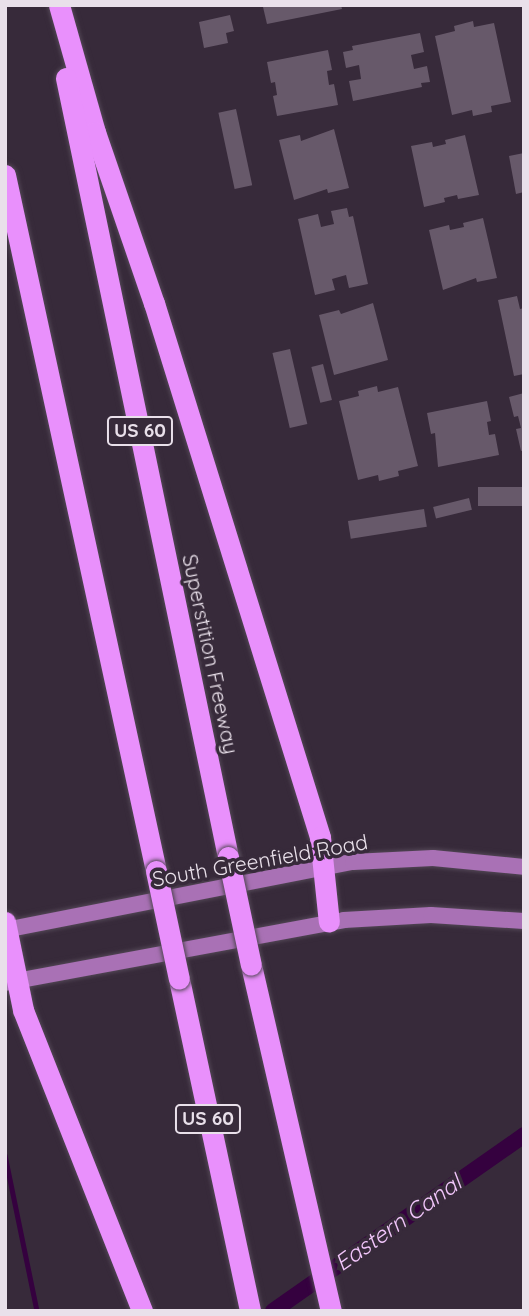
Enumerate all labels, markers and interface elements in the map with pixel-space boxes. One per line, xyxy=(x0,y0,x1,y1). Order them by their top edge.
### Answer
road number: US 60 xyxy=(107,416,173,446)
street label: Superstition Freeway xyxy=(178,552,244,756)
street label: South Greenfield Road xyxy=(150,829,370,891)
road number: US 60 xyxy=(175,1104,241,1134)
water label: Eastern Canal xyxy=(329,1169,467,1277)

